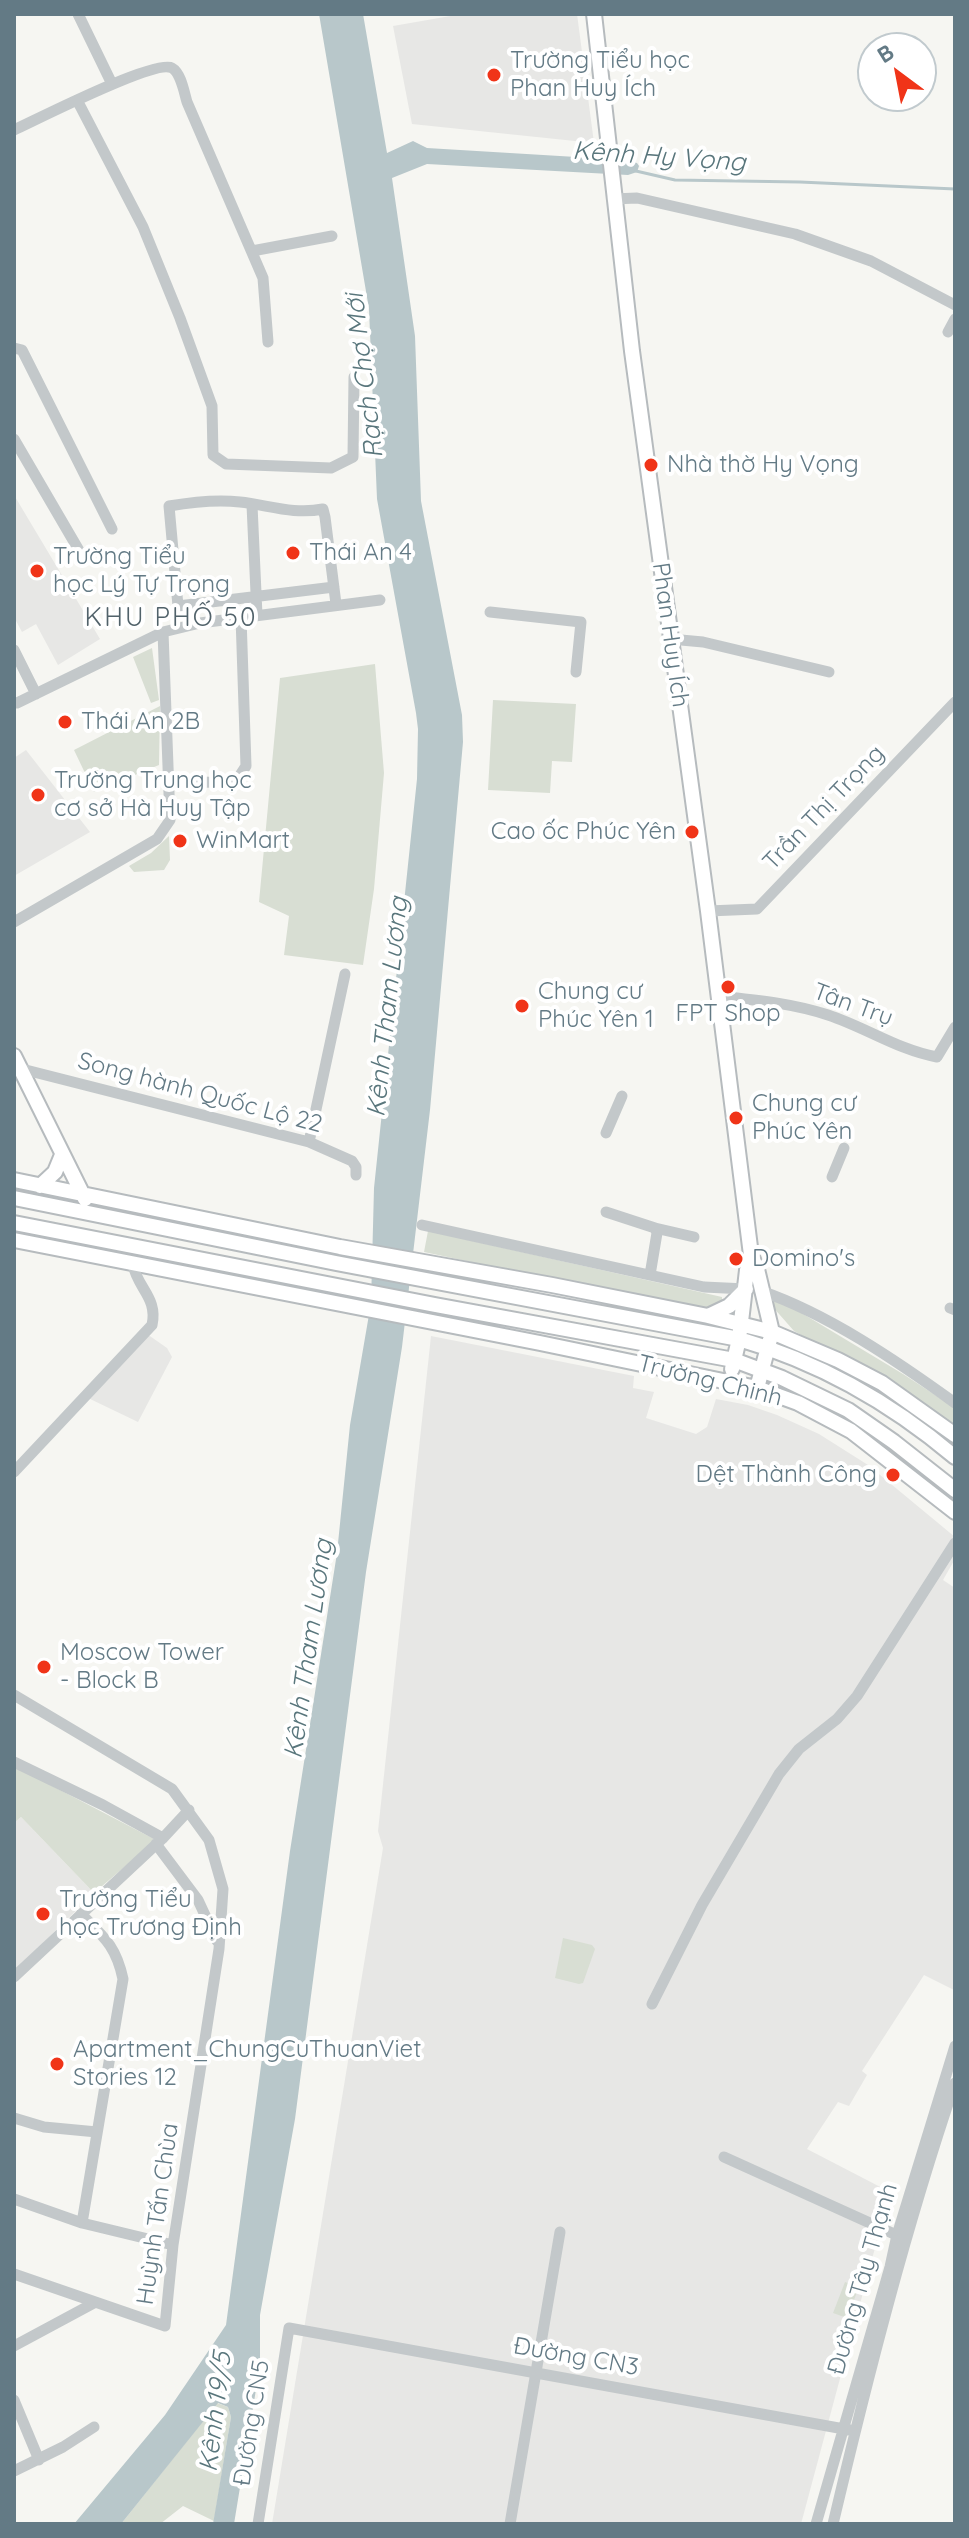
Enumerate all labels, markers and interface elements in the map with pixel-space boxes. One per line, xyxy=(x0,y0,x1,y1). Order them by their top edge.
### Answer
north arrow xyxy=(857,32,937,112)
text: B xyxy=(872,38,899,69)
place label: Trường Tiểu học Phan Huy Ích xyxy=(510,47,690,103)
marker: Trường Tiểu học Phan Huy Ích xyxy=(485,66,503,84)
water label: Kênh Hy Vọng xyxy=(571,135,747,179)
water label: Rạch Chợ Mới xyxy=(339,292,391,460)
place label: Nhà thờ Hy Vọng xyxy=(667,451,859,479)
marker: Nhà thờ Hy Vọng xyxy=(642,456,660,474)
place label: Thái An 4 xyxy=(309,539,412,567)
place label: Trường Tiểu học Lý Tự Trọng xyxy=(53,543,230,599)
marker: Thái An 4 xyxy=(284,544,302,562)
street label: Phan Huy Ích xyxy=(646,561,694,709)
marker: Trường Tiểu học Lý Tự Trọng xyxy=(28,562,46,580)
district label: KHU PHỐ 50 xyxy=(85,602,257,634)
place label: Thái An 2B xyxy=(81,708,200,736)
marker: Thái An 2B xyxy=(56,713,74,731)
street label: Trần Thị Trọng xyxy=(757,740,891,876)
place label: Trường Trung học cơ sở Hà Huy Tập xyxy=(54,767,252,823)
marker: Trường Trung học cơ sở Hà Huy Tập xyxy=(29,786,47,804)
place label: Cao ốc Phúc Yên xyxy=(491,818,676,846)
marker: Cao ốc Phúc Yên xyxy=(683,823,701,841)
place label: WinMart xyxy=(196,827,290,855)
marker: WinMart xyxy=(171,832,189,850)
water label: Kênh Tham Lương xyxy=(361,895,415,1119)
street label: Tân Trụ xyxy=(809,977,897,1033)
place label: Chung cư Phúc Yên 1 xyxy=(538,978,654,1034)
marker: FPT Shop xyxy=(719,978,737,996)
marker: Chung cư Phúc Yên 1 xyxy=(513,997,531,1015)
place label: FPT Shop xyxy=(675,1000,781,1028)
street label: Song hành Quốc Lộ 22 xyxy=(75,1047,325,1139)
place label: Chung cư Phúc Yên xyxy=(752,1090,856,1146)
marker: Chung cư Phúc Yên xyxy=(727,1109,745,1127)
place label: Domino's xyxy=(752,1245,855,1273)
marker: Domino's xyxy=(727,1250,745,1268)
street label: Trường Chinh xyxy=(635,1349,785,1413)
place label: Dệt Thành Công xyxy=(696,1461,877,1489)
marker: Dệt Thành Công xyxy=(884,1466,902,1484)
water label: Kênh Tham Lương xyxy=(278,1537,340,1761)
place label: Moscow Tower - Block B xyxy=(60,1639,224,1695)
marker: Moscow Tower - Block B xyxy=(35,1658,53,1676)
place label: Trường Tiểu học Trương Định xyxy=(59,1886,242,1942)
marker: Trường Tiểu học Trương Định xyxy=(34,1905,52,1923)
place label: Apartment_ChungCuThuanViet Stories 12 xyxy=(73,2036,421,2092)
marker: Apartment_ChungCuThuanViet Stories 12 xyxy=(48,2055,66,2073)
street label: Huỳnh Tấn Chùa xyxy=(131,2121,185,2307)
street label: Đường Tây Thạnh xyxy=(822,2180,904,2378)
street label: Đường CN3 xyxy=(511,2332,641,2382)
water label: Kênh 19/5 xyxy=(193,2350,239,2474)
street label: Đường CN5 xyxy=(228,2358,276,2488)

